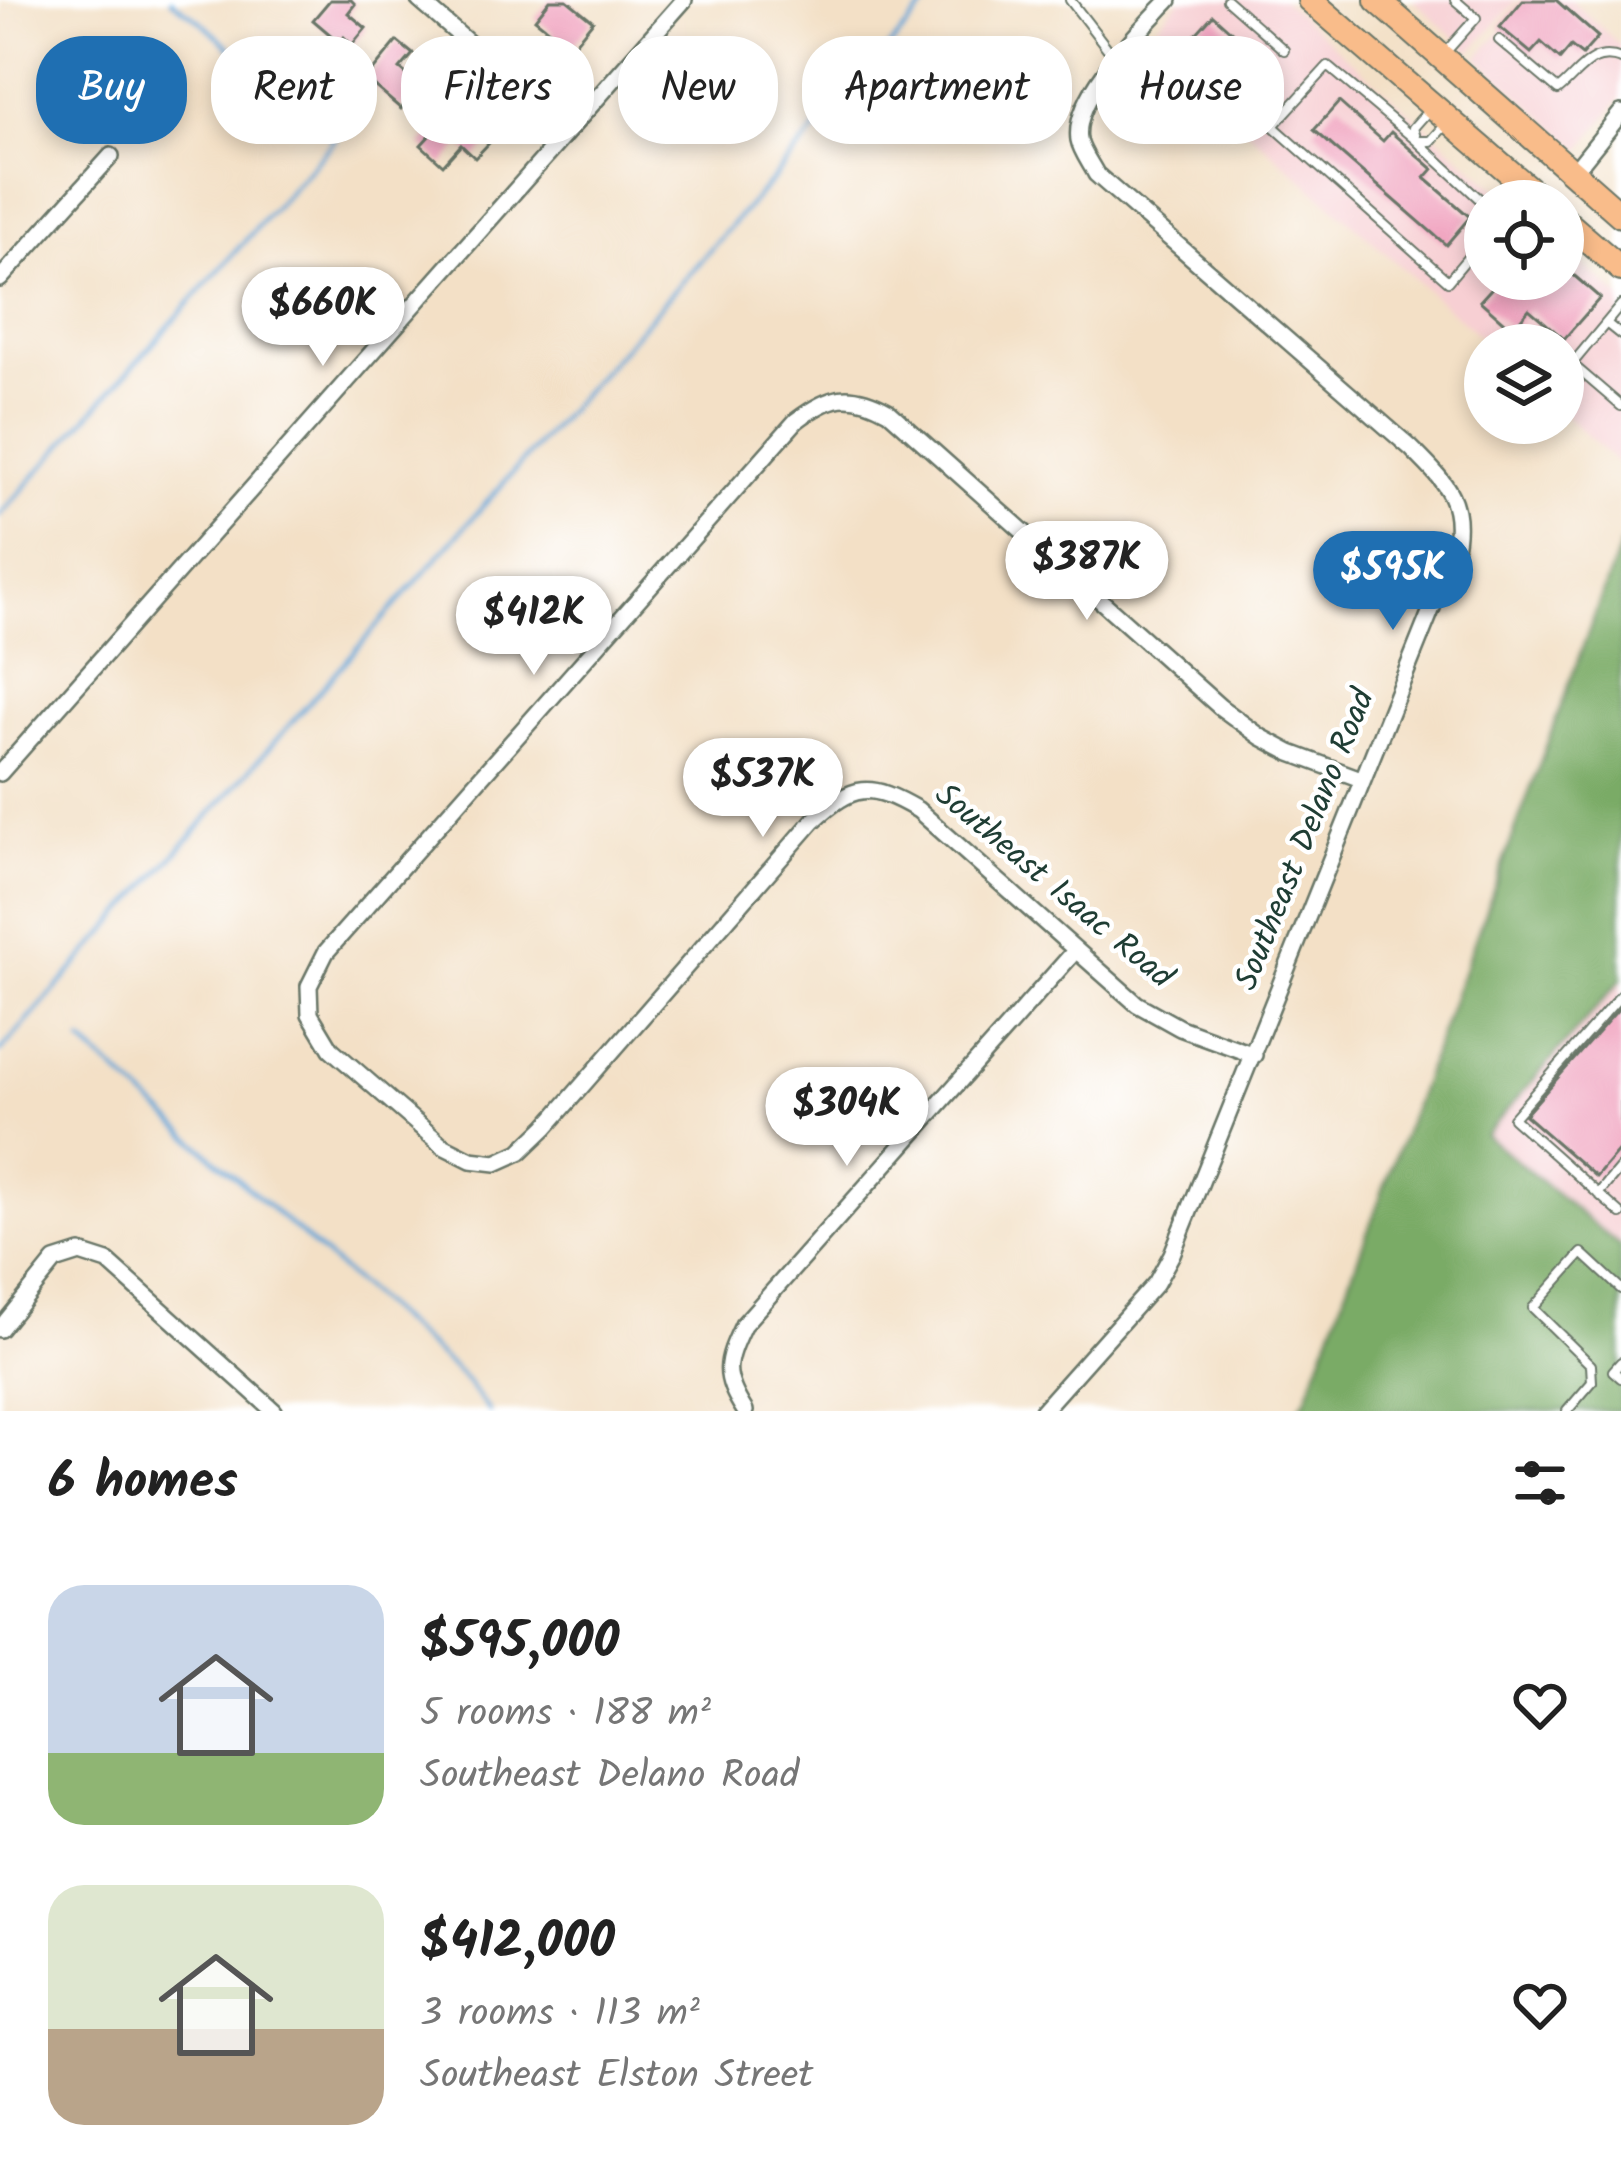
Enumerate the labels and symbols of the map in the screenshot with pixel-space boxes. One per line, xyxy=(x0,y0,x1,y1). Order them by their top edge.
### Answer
pin: $660K xyxy=(239,267,407,369)
pin: $387K xyxy=(1003,521,1171,623)
pin: $595K xyxy=(1309,531,1477,633)
pin: $412K xyxy=(450,576,618,678)
street label: Southeast Delano Road xyxy=(1221,680,1391,999)
pin: $537K xyxy=(679,738,847,840)
street label: Southeast Isaac Road xyxy=(922,771,1186,1004)
pin: $304K xyxy=(763,1067,931,1169)

